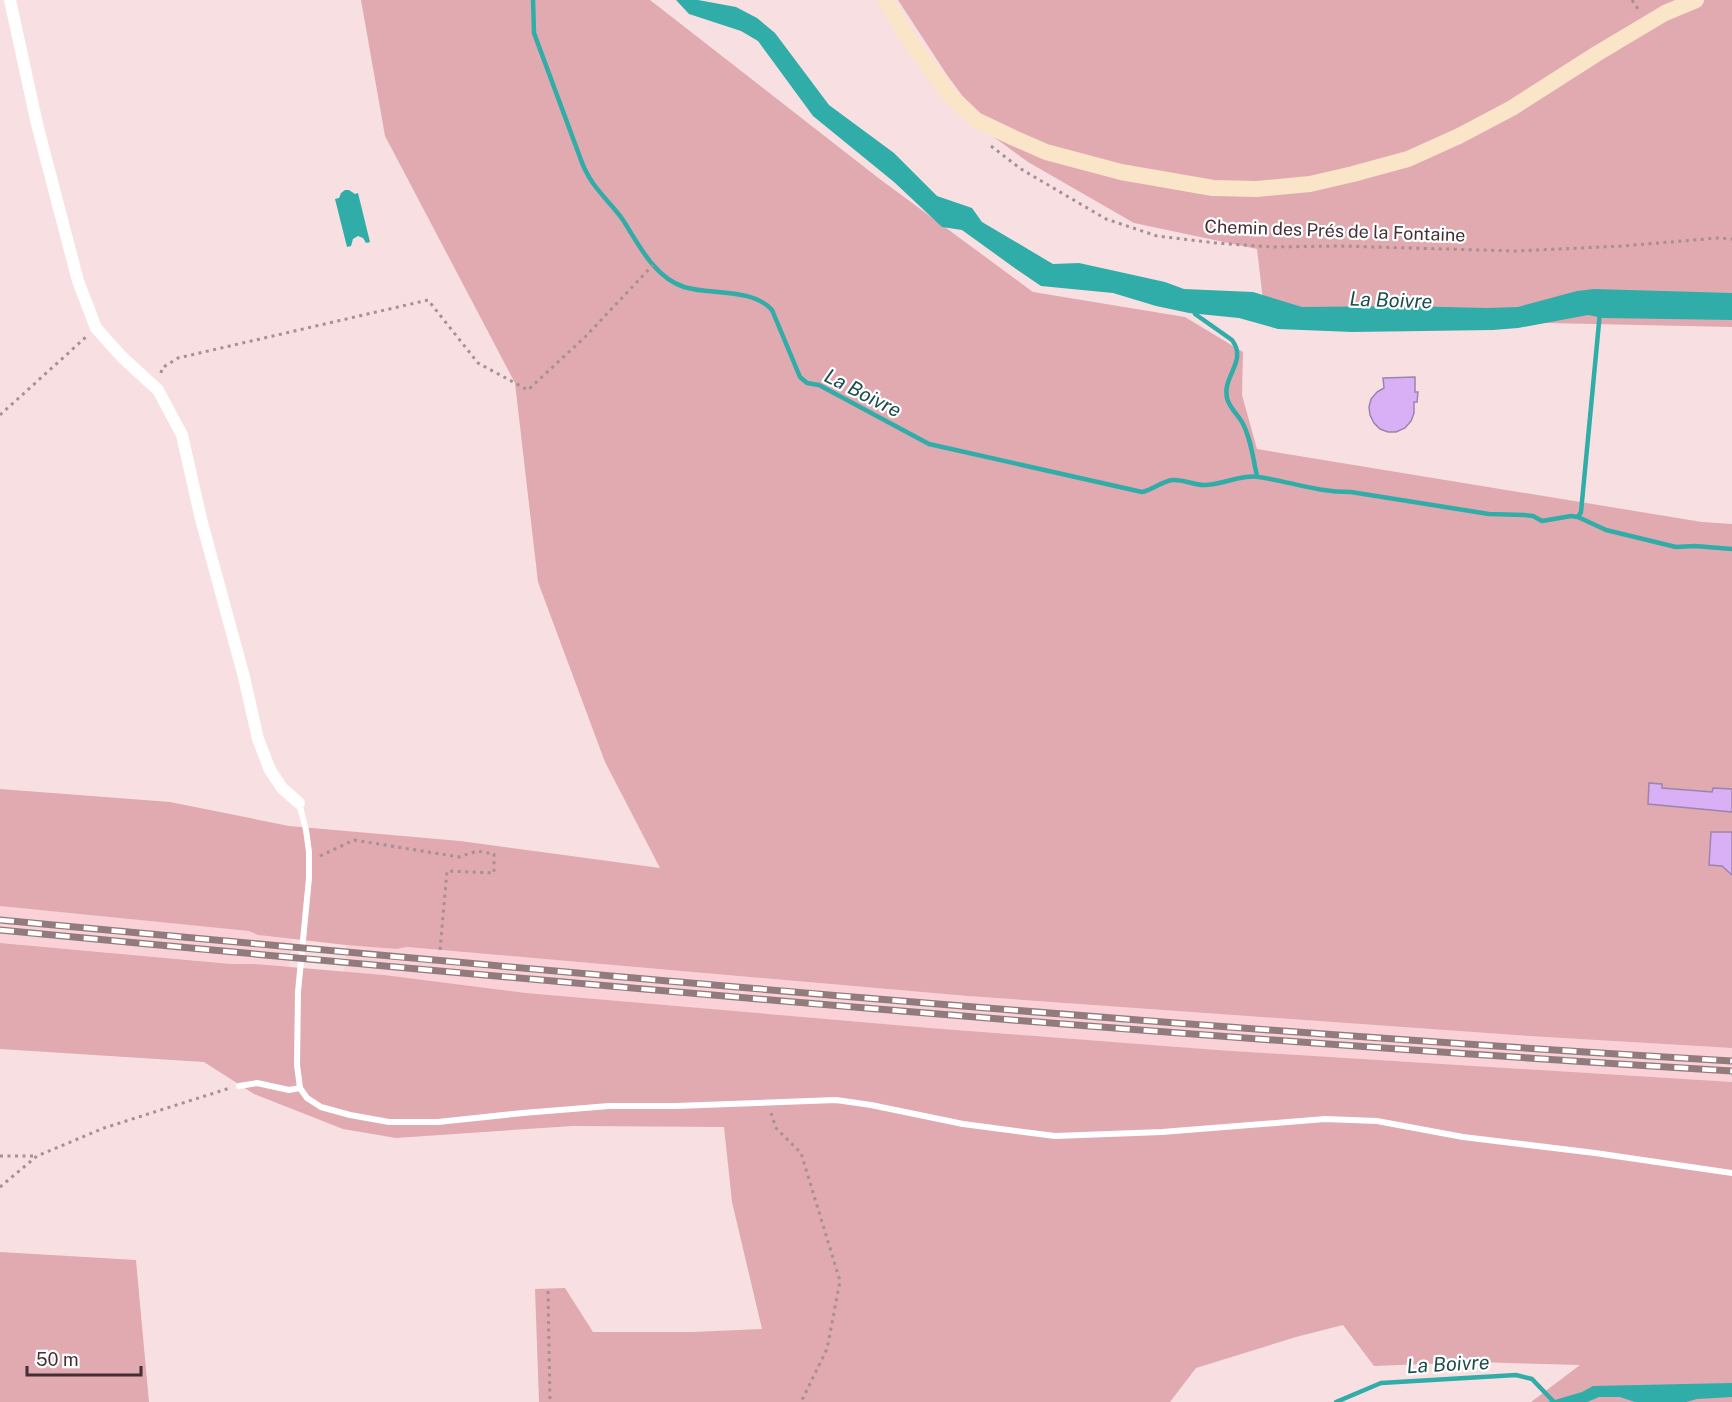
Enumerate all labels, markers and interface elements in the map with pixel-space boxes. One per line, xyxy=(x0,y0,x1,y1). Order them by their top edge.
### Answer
street label: Chemin des Prés de la Fontaine xyxy=(1204,215,1466,246)
water label: La Boivre xyxy=(1349,287,1433,313)
water label: La Boivre xyxy=(821,363,905,423)
scale bar xyxy=(27,1339,141,1377)
text: 50 m xyxy=(36,1349,79,1370)
water label: La Boivre xyxy=(1406,1350,1490,1378)

